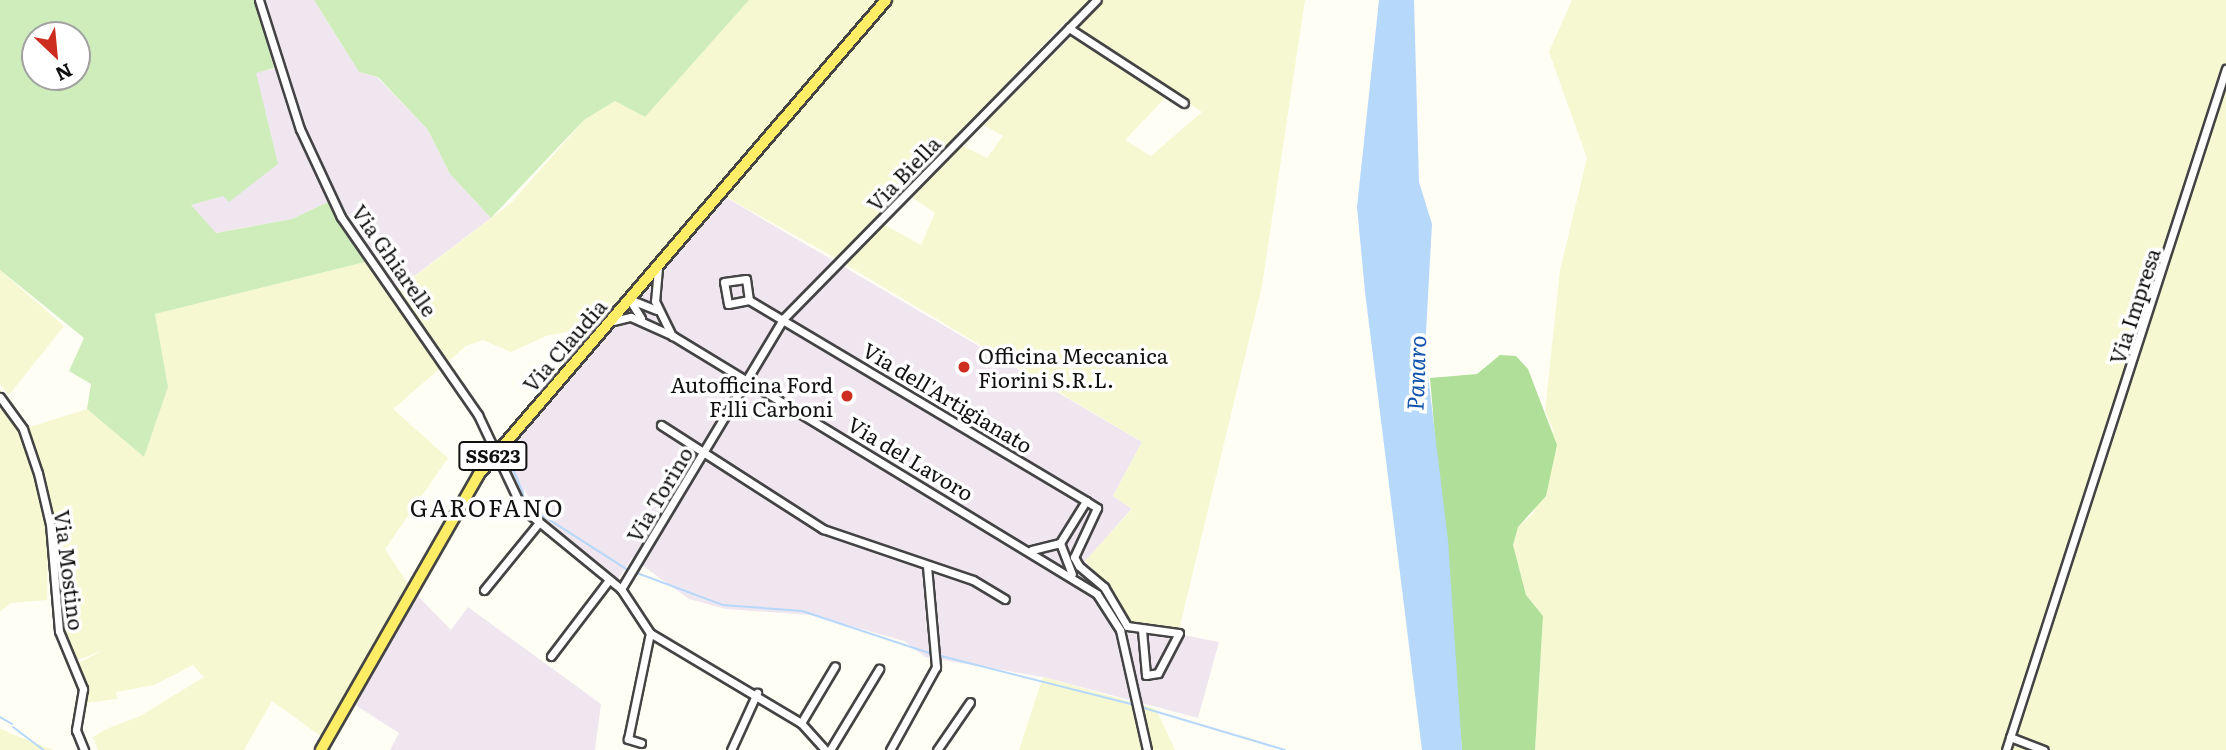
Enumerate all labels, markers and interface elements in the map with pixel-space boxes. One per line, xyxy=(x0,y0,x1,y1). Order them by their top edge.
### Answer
north arrow xyxy=(21,21,91,91)
text: N xyxy=(51,57,78,89)
street label: Via Biella xyxy=(861,130,945,216)
street label: Via Ghiarelle xyxy=(347,199,443,321)
street label: Via Impresa xyxy=(2103,245,2165,367)
street label: Via Claudia xyxy=(517,294,611,396)
water label: Panaro xyxy=(1400,335,1430,411)
street label: Via dell'Artigianato xyxy=(859,336,1037,458)
place label: Officina Meccanica Fiorini S.R.L. xyxy=(978,342,1168,392)
marker: Officina Meccanica Fiorini S.R.L. xyxy=(956,359,972,375)
place label: Autofficina Ford F.lli Carboni xyxy=(670,371,833,421)
marker: Autofficina Ford F.lli Carboni xyxy=(839,388,855,404)
street label: Via del Lavoro xyxy=(844,411,978,505)
road number: SS623 xyxy=(458,440,528,471)
street label: Via Torino xyxy=(621,442,697,546)
district label: GAROFANO xyxy=(411,493,563,521)
street label: Via Mostino xyxy=(50,508,90,632)

